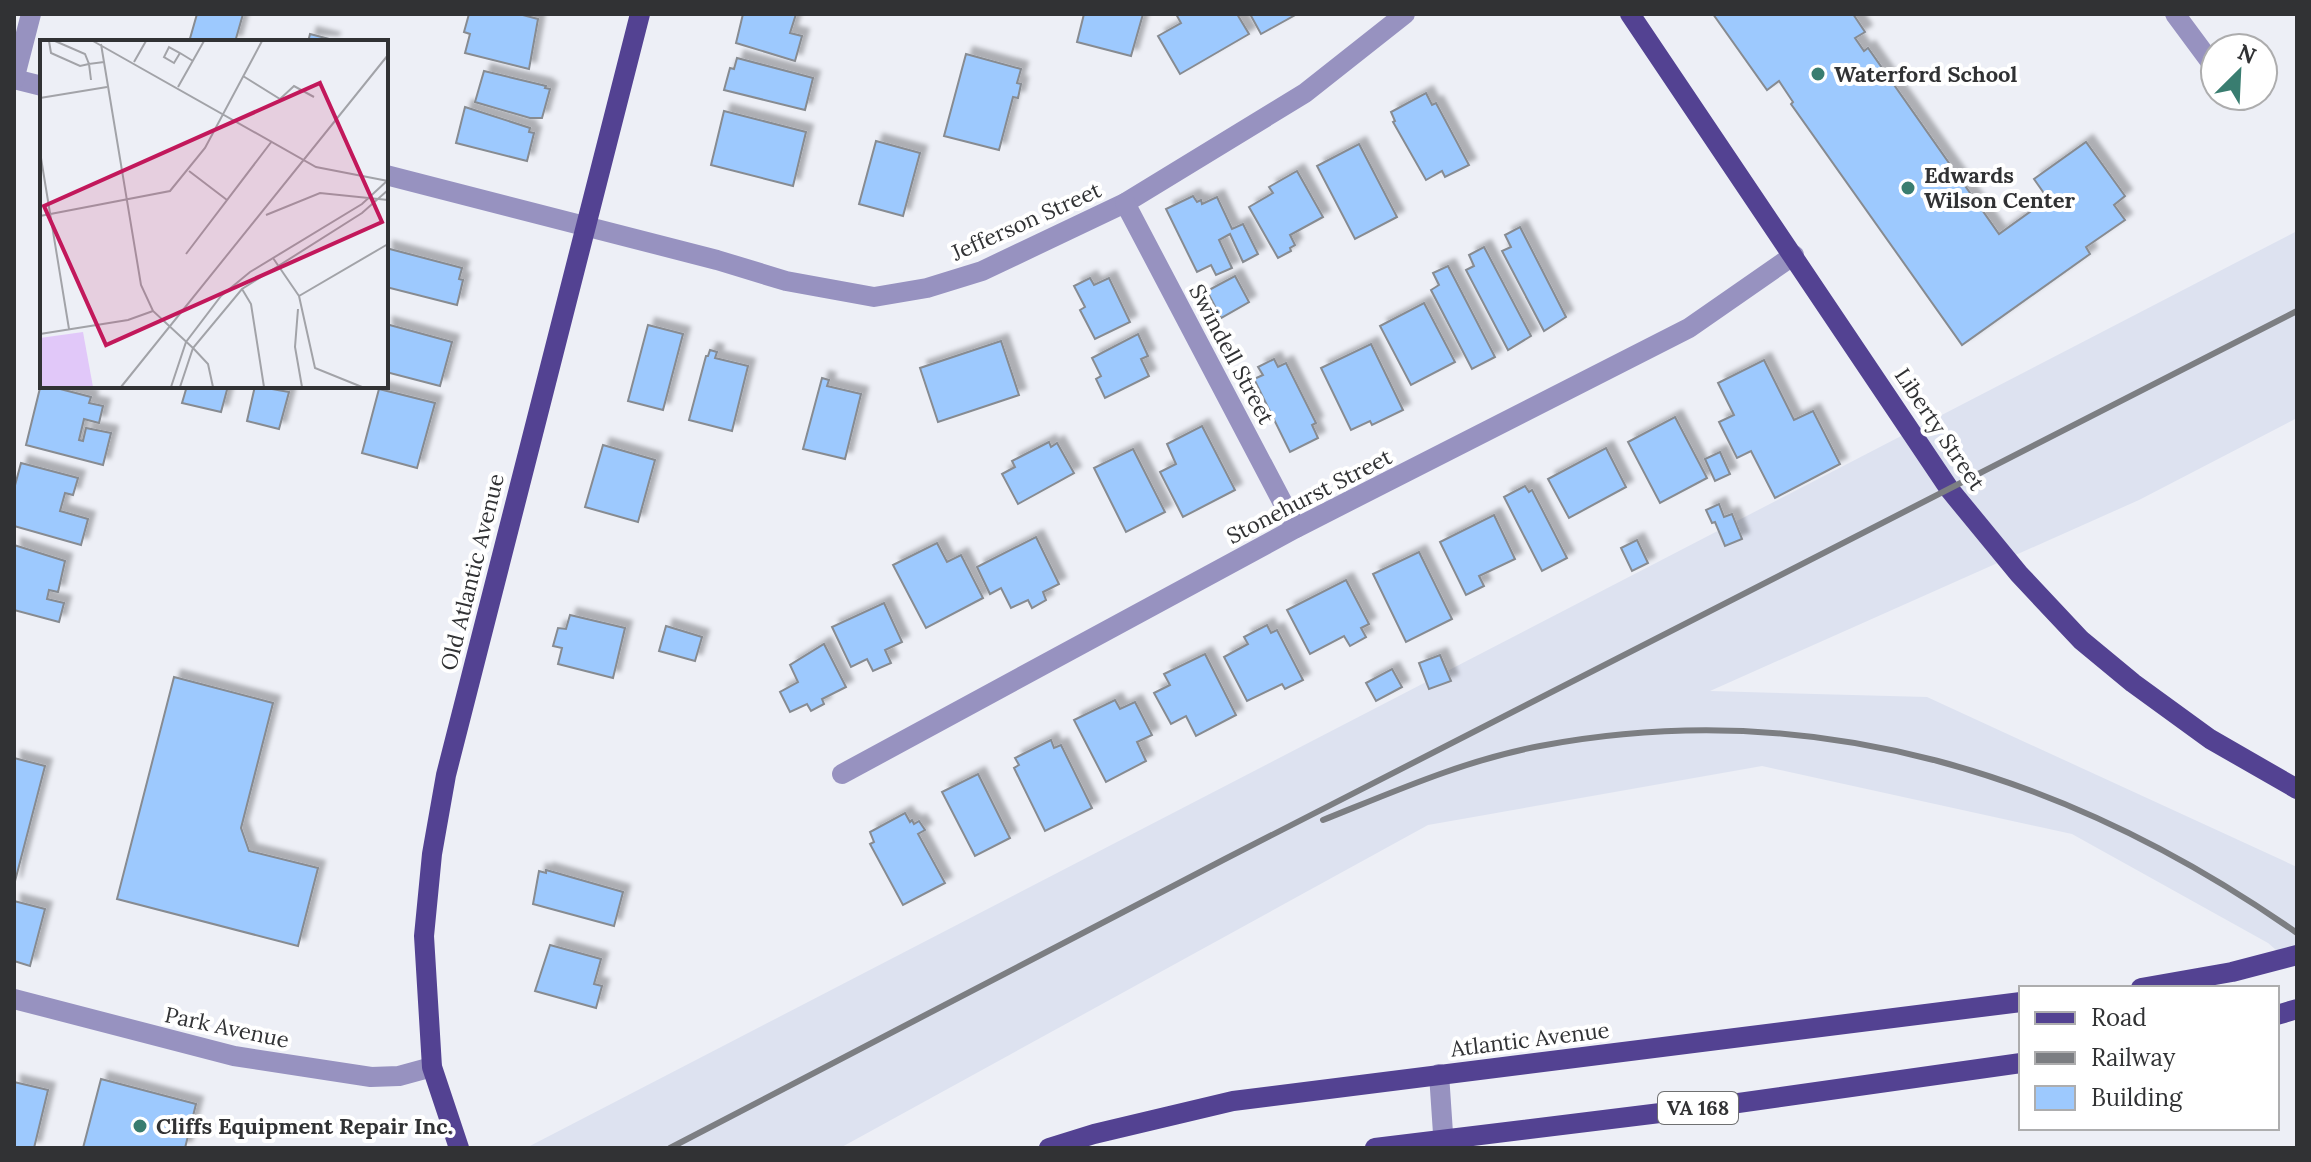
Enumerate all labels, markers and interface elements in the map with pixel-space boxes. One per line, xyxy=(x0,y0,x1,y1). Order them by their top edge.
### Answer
north arrow xyxy=(2199,32,2279,112)
text: N xyxy=(2234,37,2261,70)
inset map xyxy=(40,40,388,388)
place label: Waterford School xyxy=(1834,60,2017,88)
marker: Waterford School xyxy=(1809,65,1827,83)
place label: Edwards Wilson Center xyxy=(1924,161,2076,214)
street label: Jefferson Street xyxy=(946,175,1106,267)
marker: Edwards Wilson Center xyxy=(1899,179,1917,197)
street label: Swindell Street xyxy=(1183,279,1281,429)
street label: Liberty Street xyxy=(1889,362,1991,496)
street label: Stonehurst Street xyxy=(1222,442,1397,550)
street label: Old Atlantic Avenue xyxy=(434,471,510,673)
legend xyxy=(2019,986,2279,1130)
street label: Park Avenue xyxy=(162,1000,292,1054)
text: Road xyxy=(2091,1002,2147,1033)
street label: Atlantic Avenue xyxy=(1448,1015,1611,1063)
text: Railway xyxy=(2091,1042,2176,1073)
text: Building xyxy=(2091,1082,2183,1113)
road number: VA 168 xyxy=(1658,1092,1738,1124)
place label: Cliffs Equipment Repair Inc. xyxy=(156,1112,453,1140)
marker: Cliffs Equipment Repair Inc. xyxy=(131,1117,149,1135)

